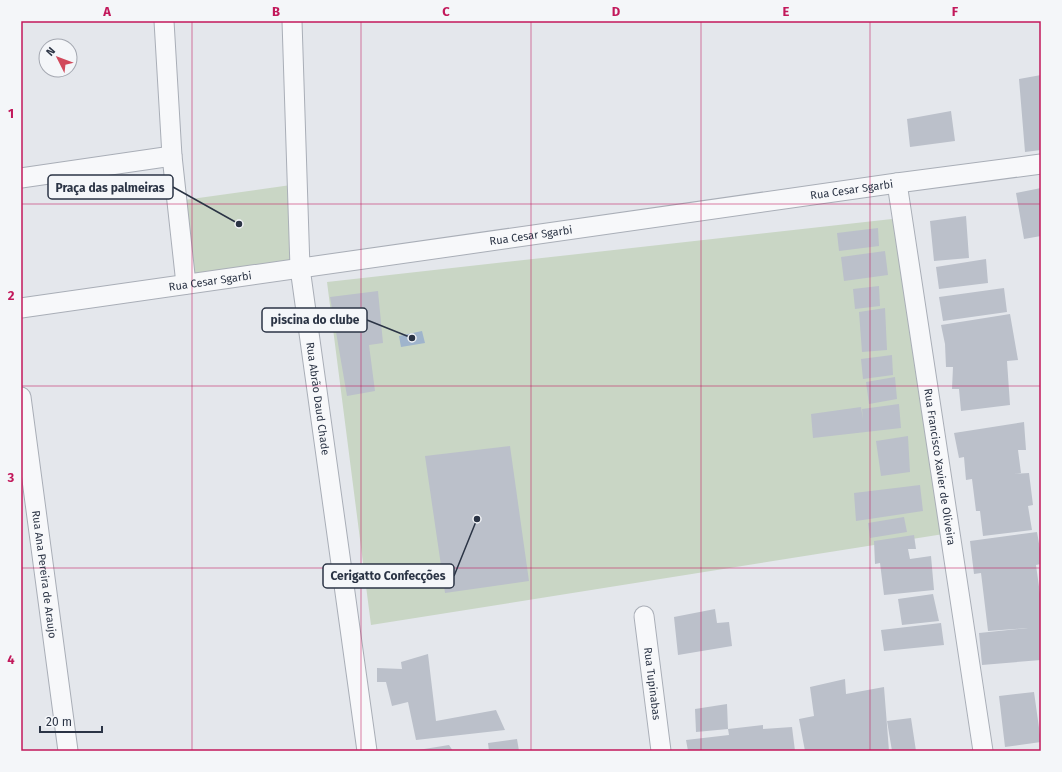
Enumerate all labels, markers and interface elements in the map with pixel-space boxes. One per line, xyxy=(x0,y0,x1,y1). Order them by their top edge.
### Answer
text: A xyxy=(102,4,111,19)
text: B xyxy=(272,4,280,19)
text: C xyxy=(442,4,450,19)
text: D xyxy=(612,4,621,19)
text: E xyxy=(783,4,790,19)
text: F xyxy=(952,4,959,19)
north arrow xyxy=(38,38,78,78)
text: N xyxy=(44,45,58,59)
text: 1 xyxy=(8,106,14,121)
callout: Praça das palmeiras xyxy=(48,175,173,199)
street label: Rua Cesar Sgarbi xyxy=(809,177,894,202)
text: Praça das palmeiras xyxy=(55,181,165,196)
street label: Rua Cesar Sgarbi xyxy=(489,223,573,248)
street label: Rua Cesar Sgarbi xyxy=(168,269,252,293)
text: 2 xyxy=(8,288,15,303)
callout: piscina do clube xyxy=(262,308,367,332)
text: piscina do clube xyxy=(271,313,360,327)
street label: Rua Abrão Daud Chade xyxy=(304,341,332,456)
street label: Rua Francisco Xavier de Oliveira xyxy=(922,387,958,546)
text: 3 xyxy=(7,470,15,485)
street label: Rua Ana Pereira de Araujo xyxy=(30,510,59,639)
callout: Cerigatto Confecções xyxy=(323,564,454,588)
text: Cerigatto Confecções xyxy=(330,569,446,584)
street label: Rua Tupinabas xyxy=(641,646,664,721)
text: 4 xyxy=(7,652,15,667)
scale bar xyxy=(40,708,102,734)
text: 20 m xyxy=(46,715,72,729)

